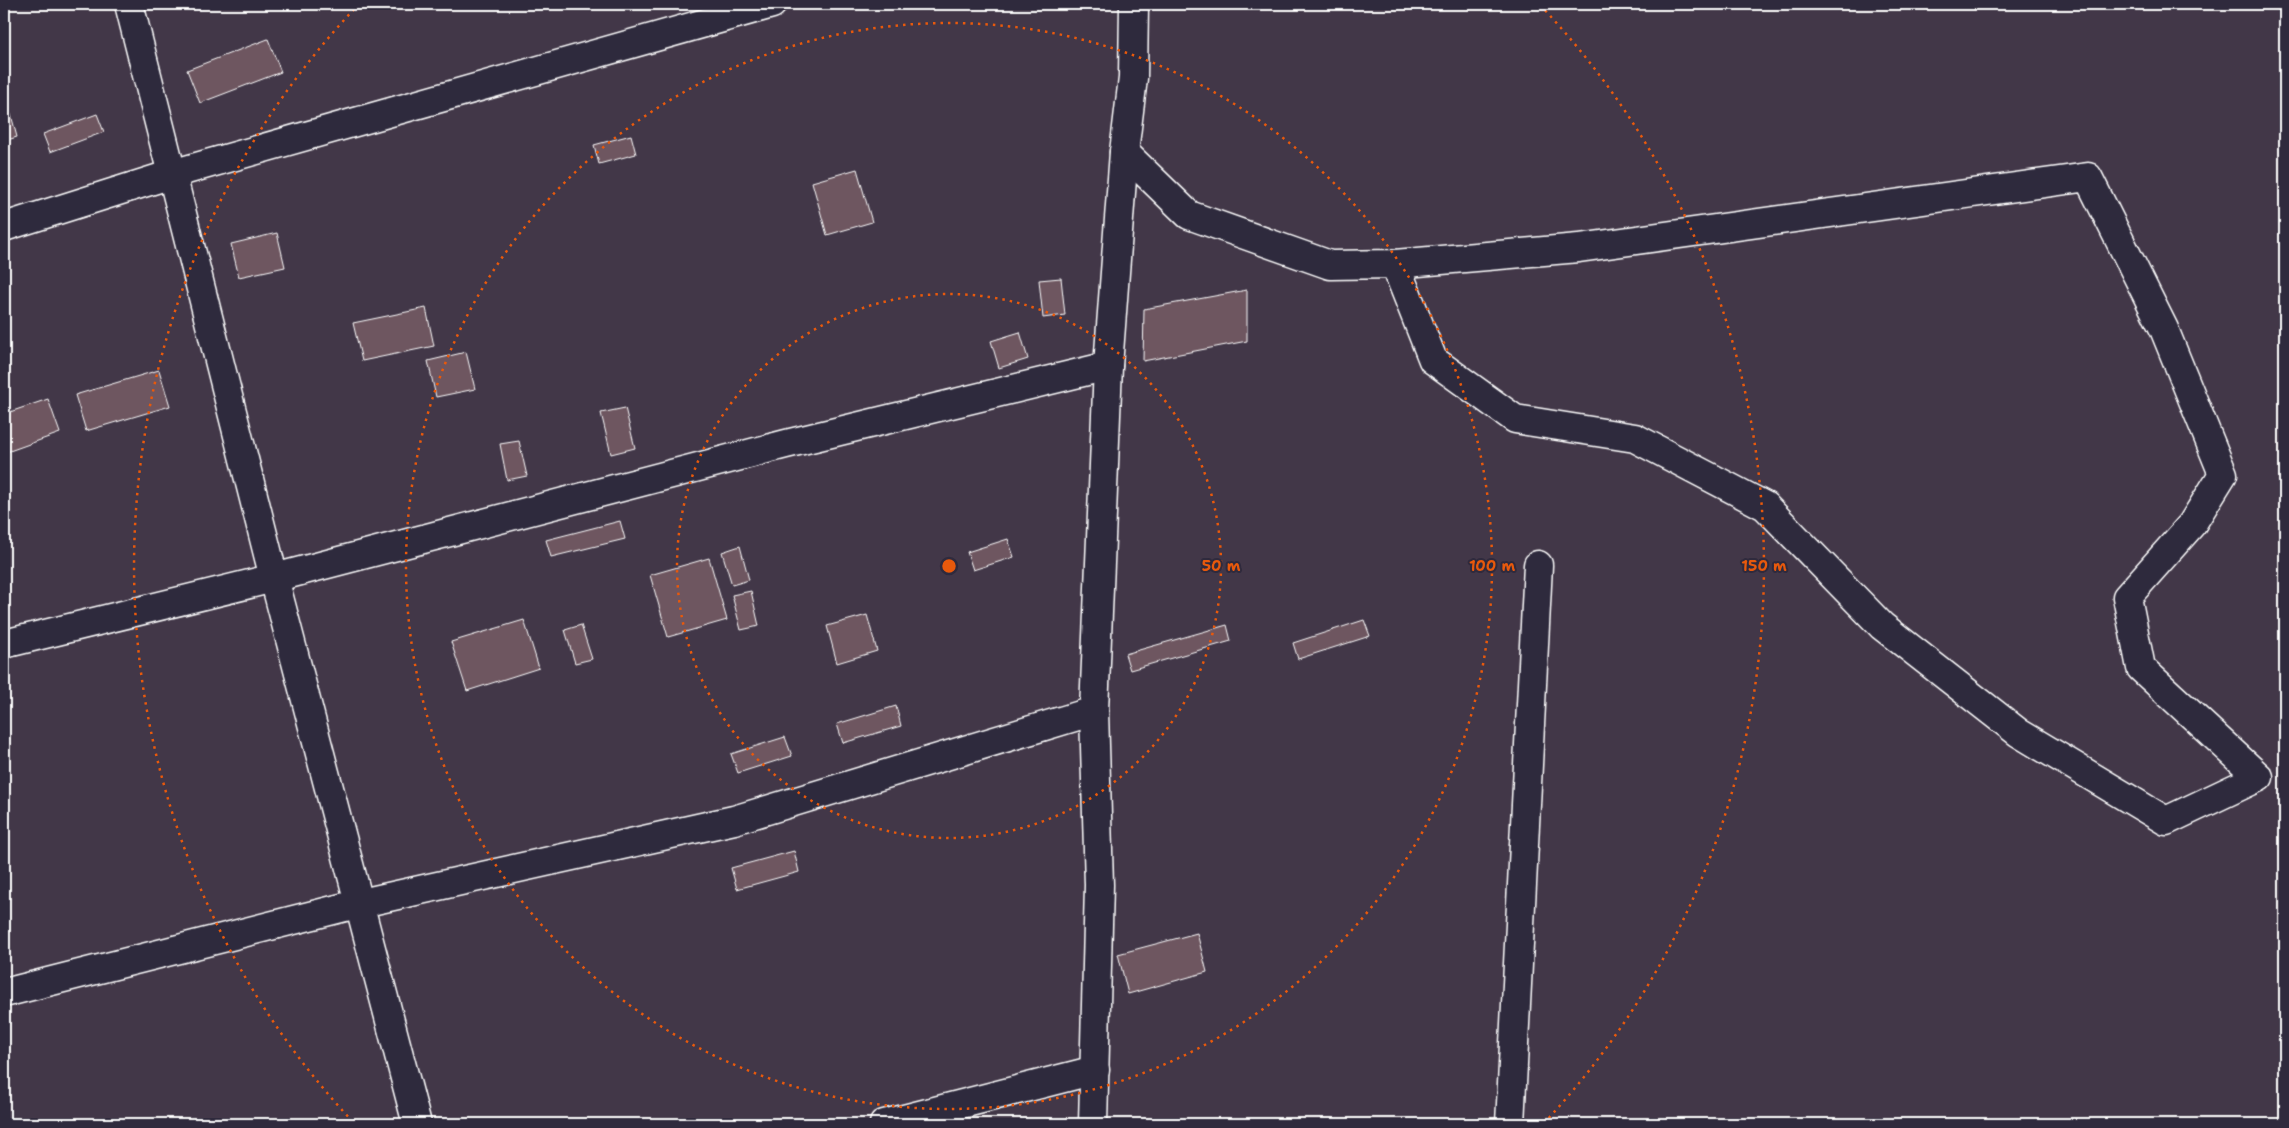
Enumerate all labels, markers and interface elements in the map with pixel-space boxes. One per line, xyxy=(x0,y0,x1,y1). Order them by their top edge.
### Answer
text: 50 m xyxy=(1202,556,1241,576)
text: 100 m xyxy=(1469,556,1515,576)
text: 150 m xyxy=(1741,556,1787,576)
centre of rings xyxy=(940,557,958,575)

